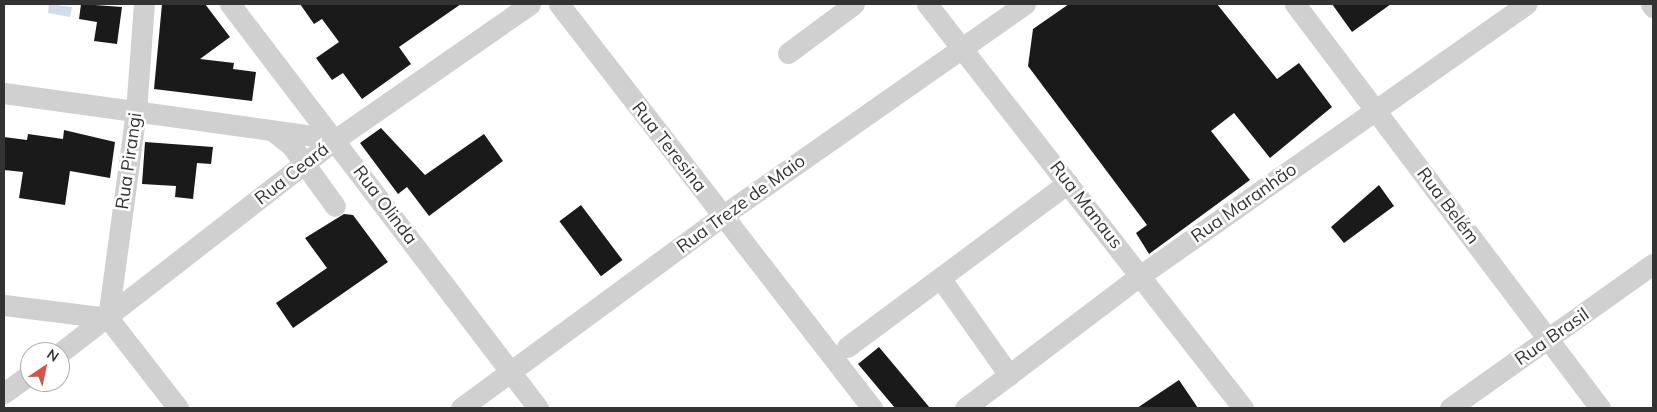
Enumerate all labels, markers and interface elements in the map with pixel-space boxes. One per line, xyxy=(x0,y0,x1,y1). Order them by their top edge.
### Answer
street label: Rua Teresina xyxy=(627,98,711,196)
street label: Rua Pirangi xyxy=(112,111,146,211)
street label: Rua Ceará xyxy=(251,138,333,210)
street label: Rua Treze de Maio xyxy=(672,150,810,258)
street label: Rua Manaus xyxy=(1045,157,1127,253)
street label: Rua Maranhão xyxy=(1187,159,1301,247)
street label: Rua Olinda xyxy=(348,161,422,249)
street label: Rua Belém xyxy=(1412,163,1484,249)
street label: Rua Brasil xyxy=(1511,304,1593,370)
north arrow xyxy=(20,342,70,392)
text: N xyxy=(43,345,62,366)

